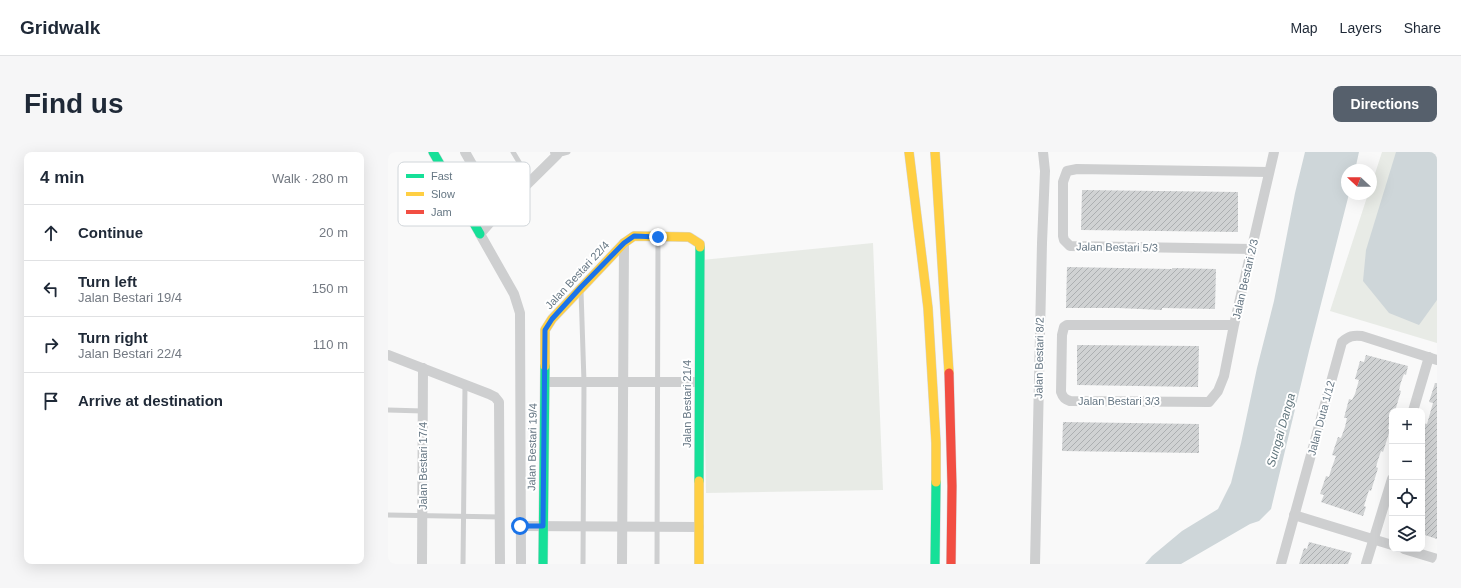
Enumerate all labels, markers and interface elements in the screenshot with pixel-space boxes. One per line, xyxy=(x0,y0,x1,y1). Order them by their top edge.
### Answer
text: Gridwalk xyxy=(20,17,100,38)
text: Map xyxy=(1290,20,1318,36)
text: Layers xyxy=(1340,20,1382,36)
text: Share xyxy=(1404,20,1441,36)
button: Directions xyxy=(1333,86,1437,122)
text: Find us xyxy=(24,88,124,119)
legend xyxy=(398,162,530,226)
north arrow xyxy=(1341,164,1377,200)
text: 4 min xyxy=(40,168,84,187)
text: Fast xyxy=(431,170,452,182)
text: Walk · 280 m xyxy=(272,171,348,186)
text: Slow xyxy=(431,188,455,200)
text: Jam xyxy=(431,206,452,218)
icon: ahead xyxy=(40,222,62,244)
text: Continue xyxy=(78,224,143,241)
text: 20 m xyxy=(319,225,348,240)
route end xyxy=(649,228,667,246)
street label: Jalan Bestari 2/3 xyxy=(1230,238,1260,320)
street label: Jalan Bestari 22/4 xyxy=(543,239,611,311)
street label: Jalan Bestari 5/3 xyxy=(1076,240,1158,254)
text: Turn left xyxy=(78,273,137,290)
icon: left xyxy=(40,278,62,300)
text: 150 m xyxy=(312,281,348,296)
text: Jalan Bestari 19/4 xyxy=(78,290,182,305)
street label: Jalan Bestari 8/2 xyxy=(1032,317,1046,399)
text: Turn right xyxy=(78,329,148,346)
icon: right xyxy=(40,334,62,356)
text: 110 m xyxy=(313,337,348,352)
text: Jalan Bestari 22/4 xyxy=(78,346,182,361)
street label: Jalan Bestari 21/4 xyxy=(681,360,693,448)
street label: Jalan Duta 1/12 xyxy=(1305,379,1337,457)
icon: arrive xyxy=(40,390,62,412)
water label: Sungai Danga xyxy=(1264,391,1298,468)
text: Arrive at destination xyxy=(78,392,223,409)
street label: Jalan Bestari 3/3 xyxy=(1078,395,1160,407)
street label: Jalan Bestari 19/4 xyxy=(525,403,539,491)
map controls xyxy=(1389,408,1425,552)
button: + xyxy=(1389,408,1425,444)
street label: Jalan Bestari 17/4 xyxy=(417,422,429,510)
button: − xyxy=(1389,444,1425,480)
button: locate xyxy=(1389,480,1425,516)
button: layers xyxy=(1389,516,1425,552)
route start xyxy=(511,517,529,535)

